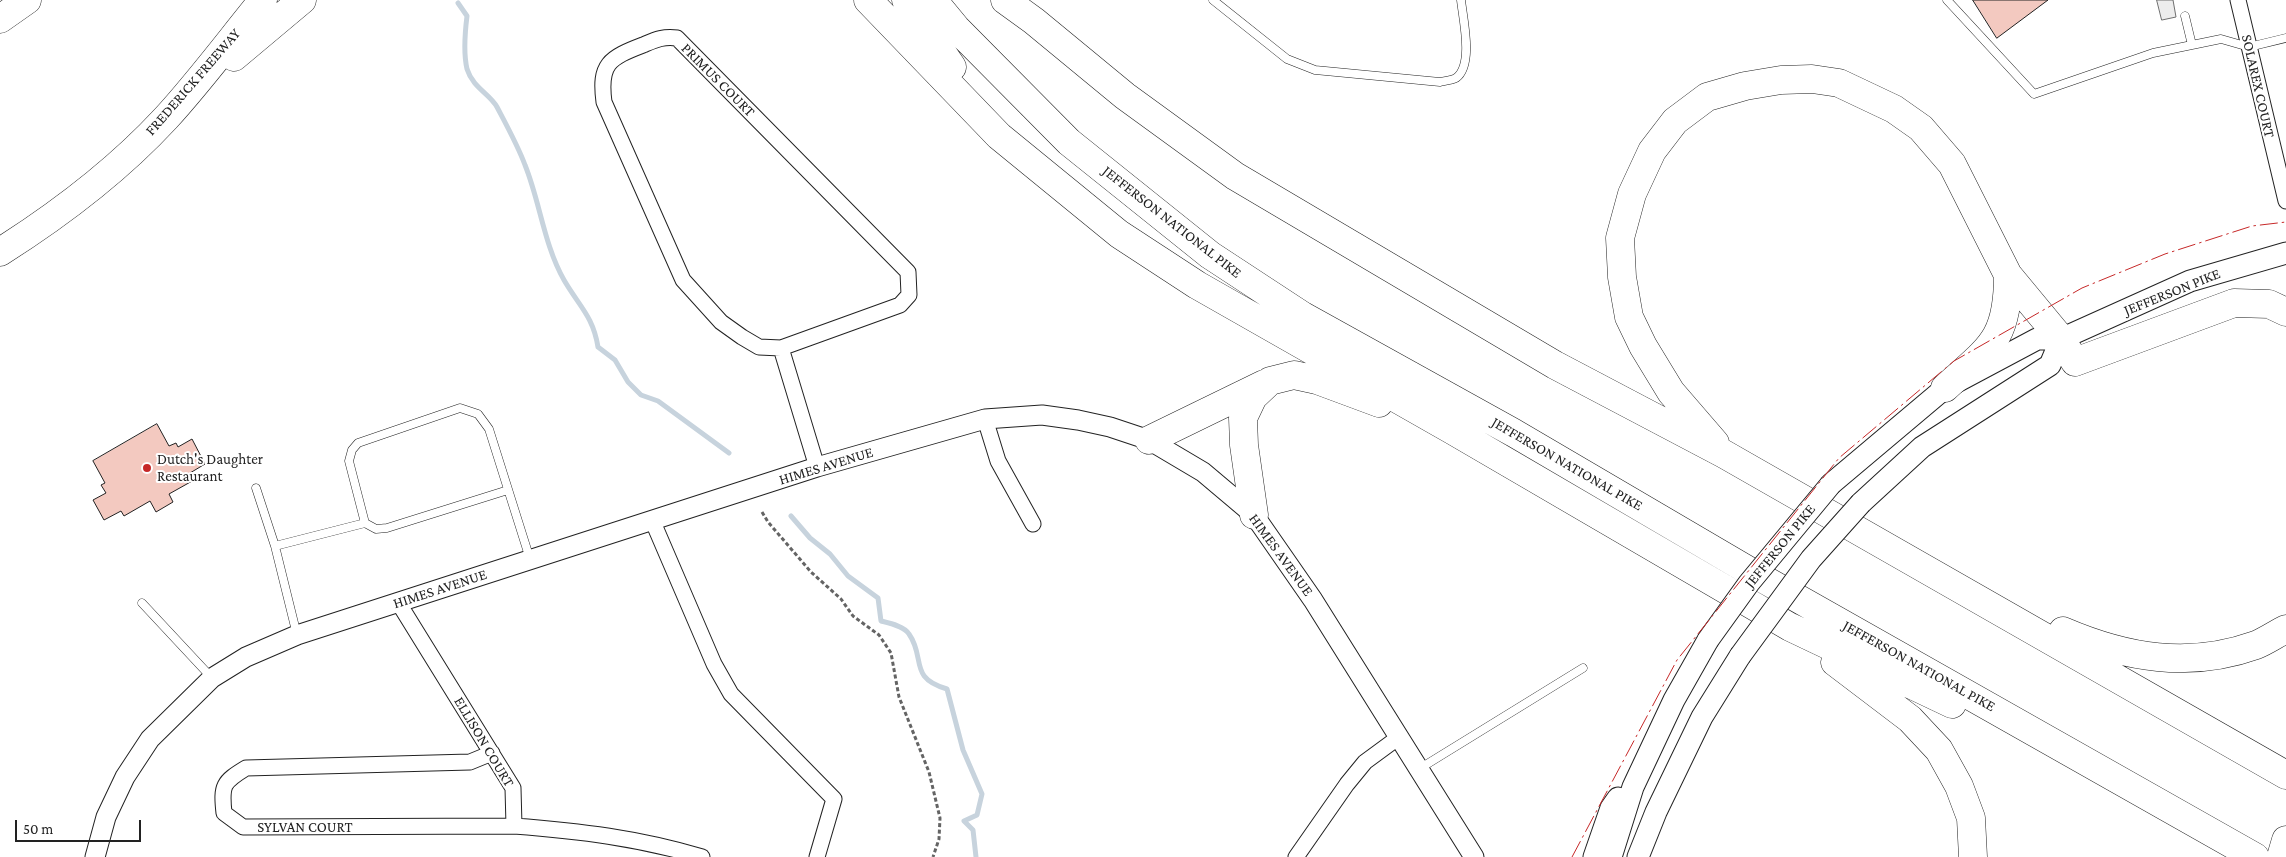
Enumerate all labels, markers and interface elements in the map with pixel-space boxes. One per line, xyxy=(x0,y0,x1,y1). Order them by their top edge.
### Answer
street label: FREDERICK FREEWAY xyxy=(142,25,244,139)
street label: SOLAREX COURT xyxy=(2237,33,2279,139)
street label: PRIMUS COURT xyxy=(677,39,759,121)
street label: JEFFERSON NATIONAL PIKE xyxy=(1099,162,1245,282)
street label: JEFFERSON PIKE xyxy=(2121,264,2223,320)
street label: JEFFERSON NATIONAL PIKE xyxy=(1488,413,1646,515)
street label: HIMES AVENUE xyxy=(777,443,875,489)
place label: Dutch's Daughter Restaurant xyxy=(157,450,263,485)
marker: Dutch's Daughter Restaurant xyxy=(141,462,153,474)
street label: JEFFERSON PIKE xyxy=(1741,501,1819,591)
street label: HIMES AVENUE xyxy=(1245,510,1317,600)
street label: HIMES AVENUE xyxy=(391,565,489,613)
street label: JEFFERSON NATIONAL PIKE xyxy=(1840,617,1998,715)
street label: ELLISON COURT xyxy=(450,694,518,790)
scale bar xyxy=(18,810,144,842)
street label: SYLVAN COURT xyxy=(257,818,353,836)
text: 50 m xyxy=(23,821,53,837)

